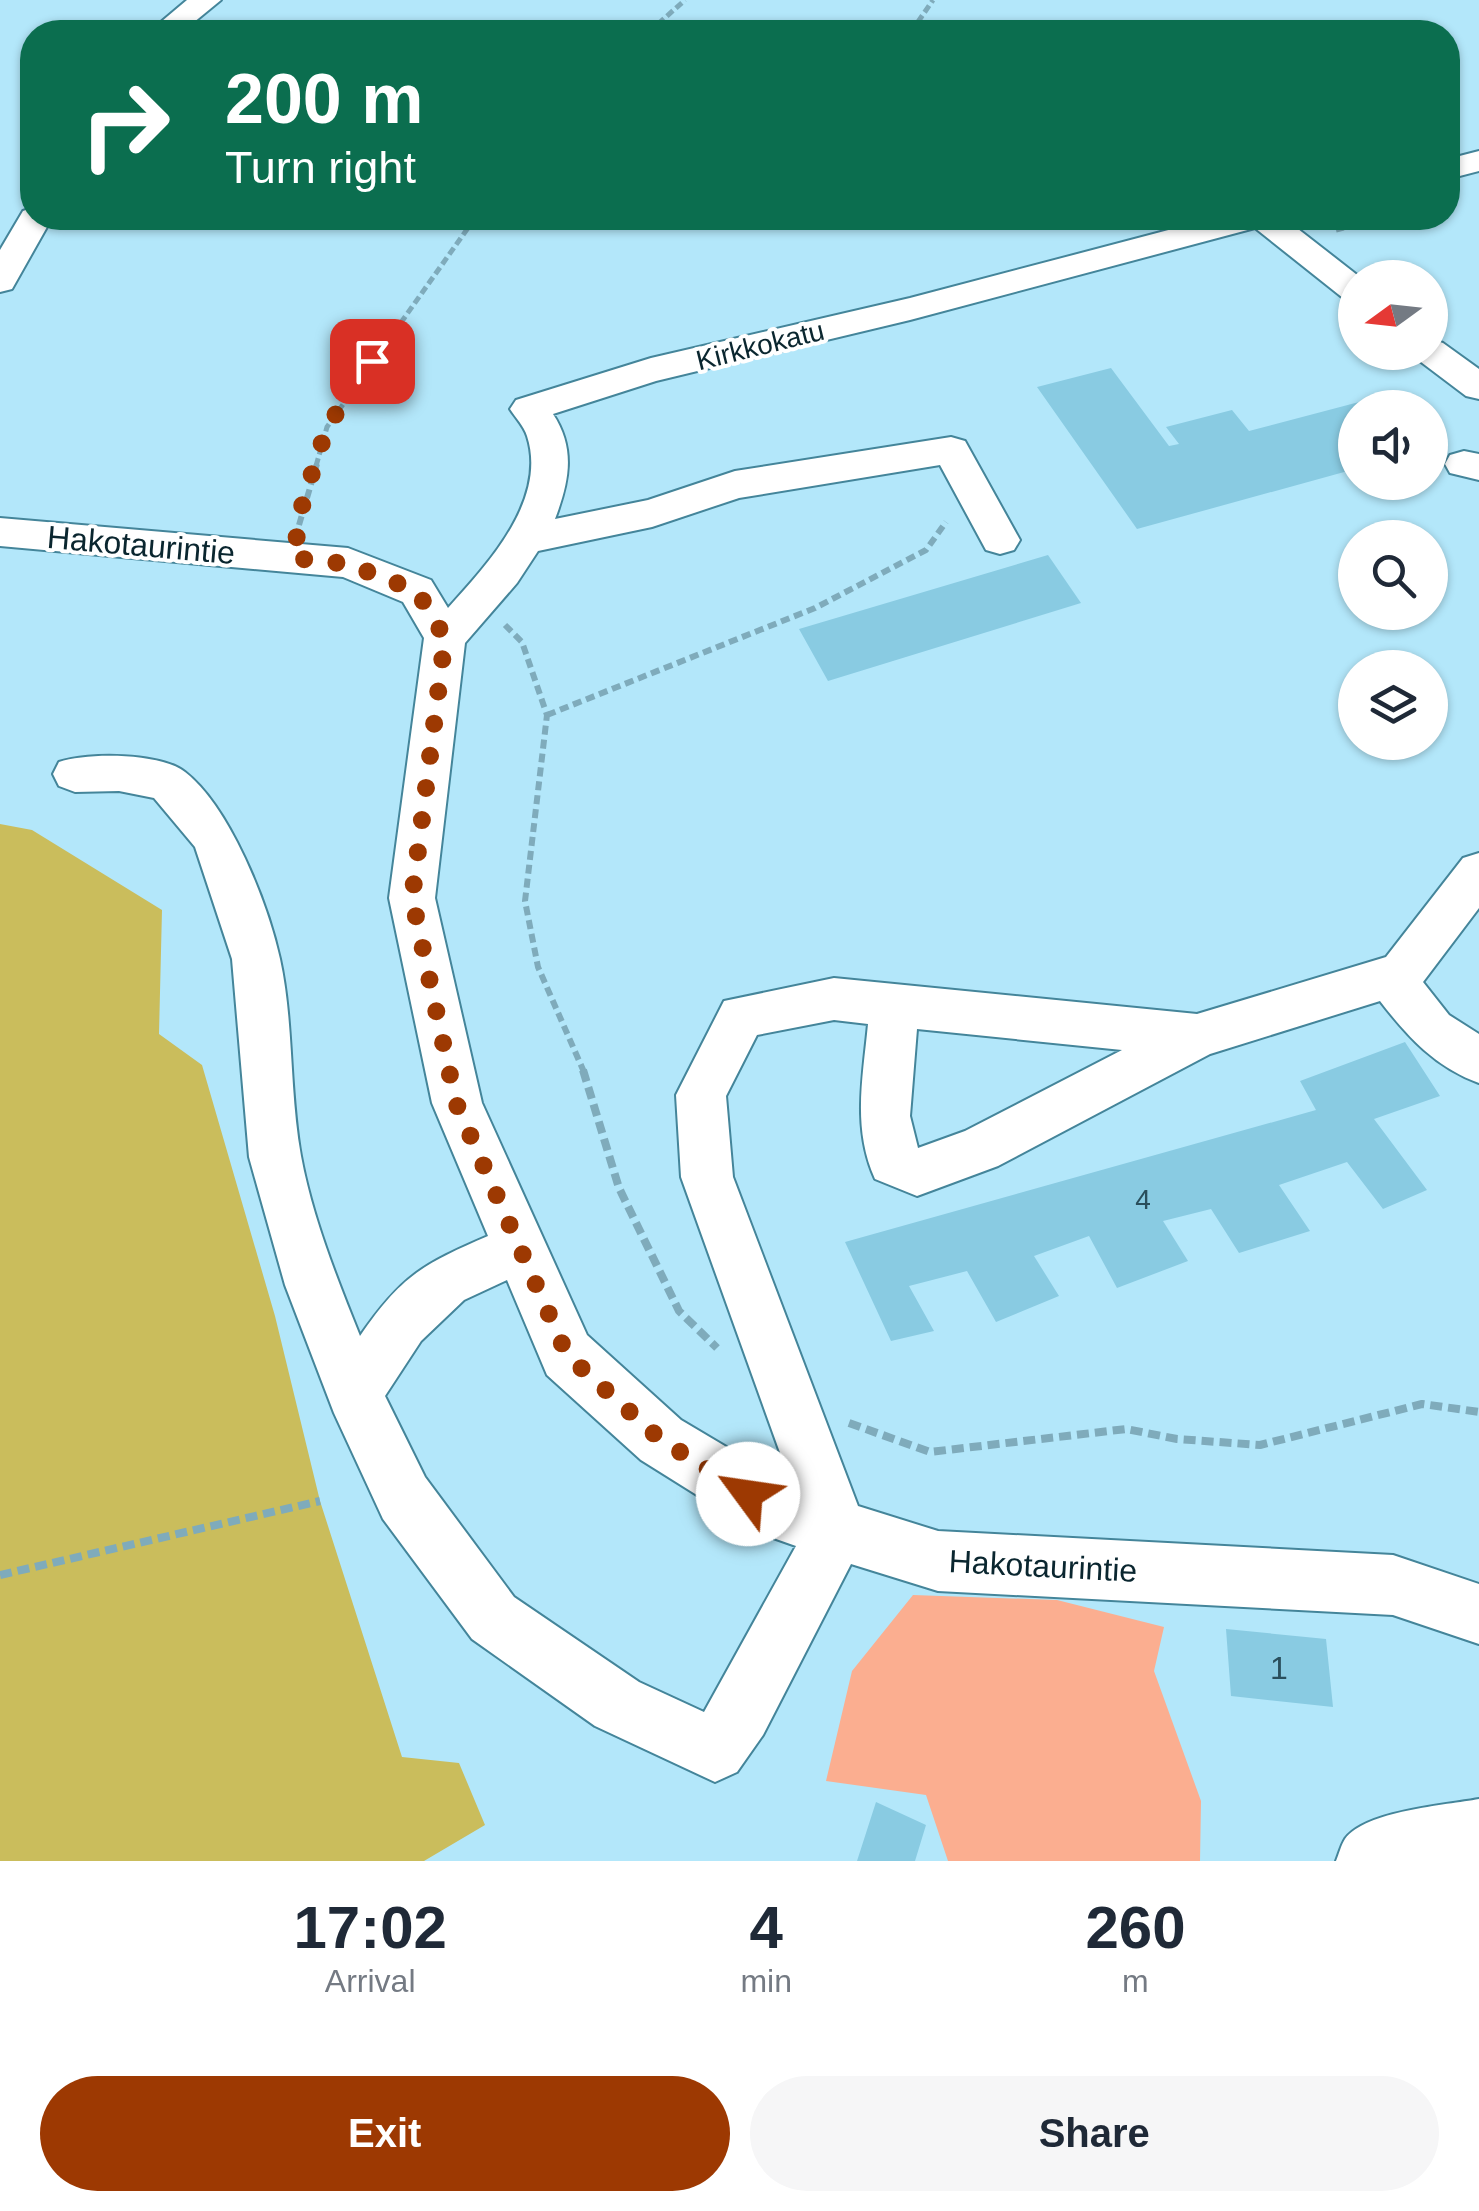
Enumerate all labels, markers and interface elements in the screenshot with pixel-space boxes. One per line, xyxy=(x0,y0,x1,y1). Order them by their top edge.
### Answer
icon: right xyxy=(60,60,190,190)
text: 200 m xyxy=(225,60,423,138)
text: Turn right xyxy=(225,142,416,193)
north arrow xyxy=(1338,260,1448,370)
map controls xyxy=(1338,260,1448,760)
street label: Kirkkokatu xyxy=(693,315,827,376)
pin xyxy=(330,319,415,404)
icon: arrive xyxy=(345,334,400,389)
button: sound xyxy=(1338,390,1448,500)
street label: Hakotaurintie xyxy=(46,519,236,571)
button: search xyxy=(1338,520,1448,630)
button: layers xyxy=(1338,650,1448,760)
house number: 4 xyxy=(1135,1184,1151,1215)
position arrow xyxy=(696,1442,800,1546)
street label: Hakotaurintie xyxy=(948,1543,1138,1589)
house number: 1 xyxy=(1270,1650,1288,1686)
text: 17:02 xyxy=(293,1894,447,1961)
text: 4 xyxy=(749,1894,783,1961)
text: 260 xyxy=(1085,1894,1186,1961)
text: Arrival xyxy=(325,1963,416,1999)
text: min xyxy=(740,1963,792,1999)
text: m xyxy=(1122,1963,1149,1999)
button: Exit xyxy=(40,2076,730,2191)
button: Share xyxy=(750,2076,1439,2191)

